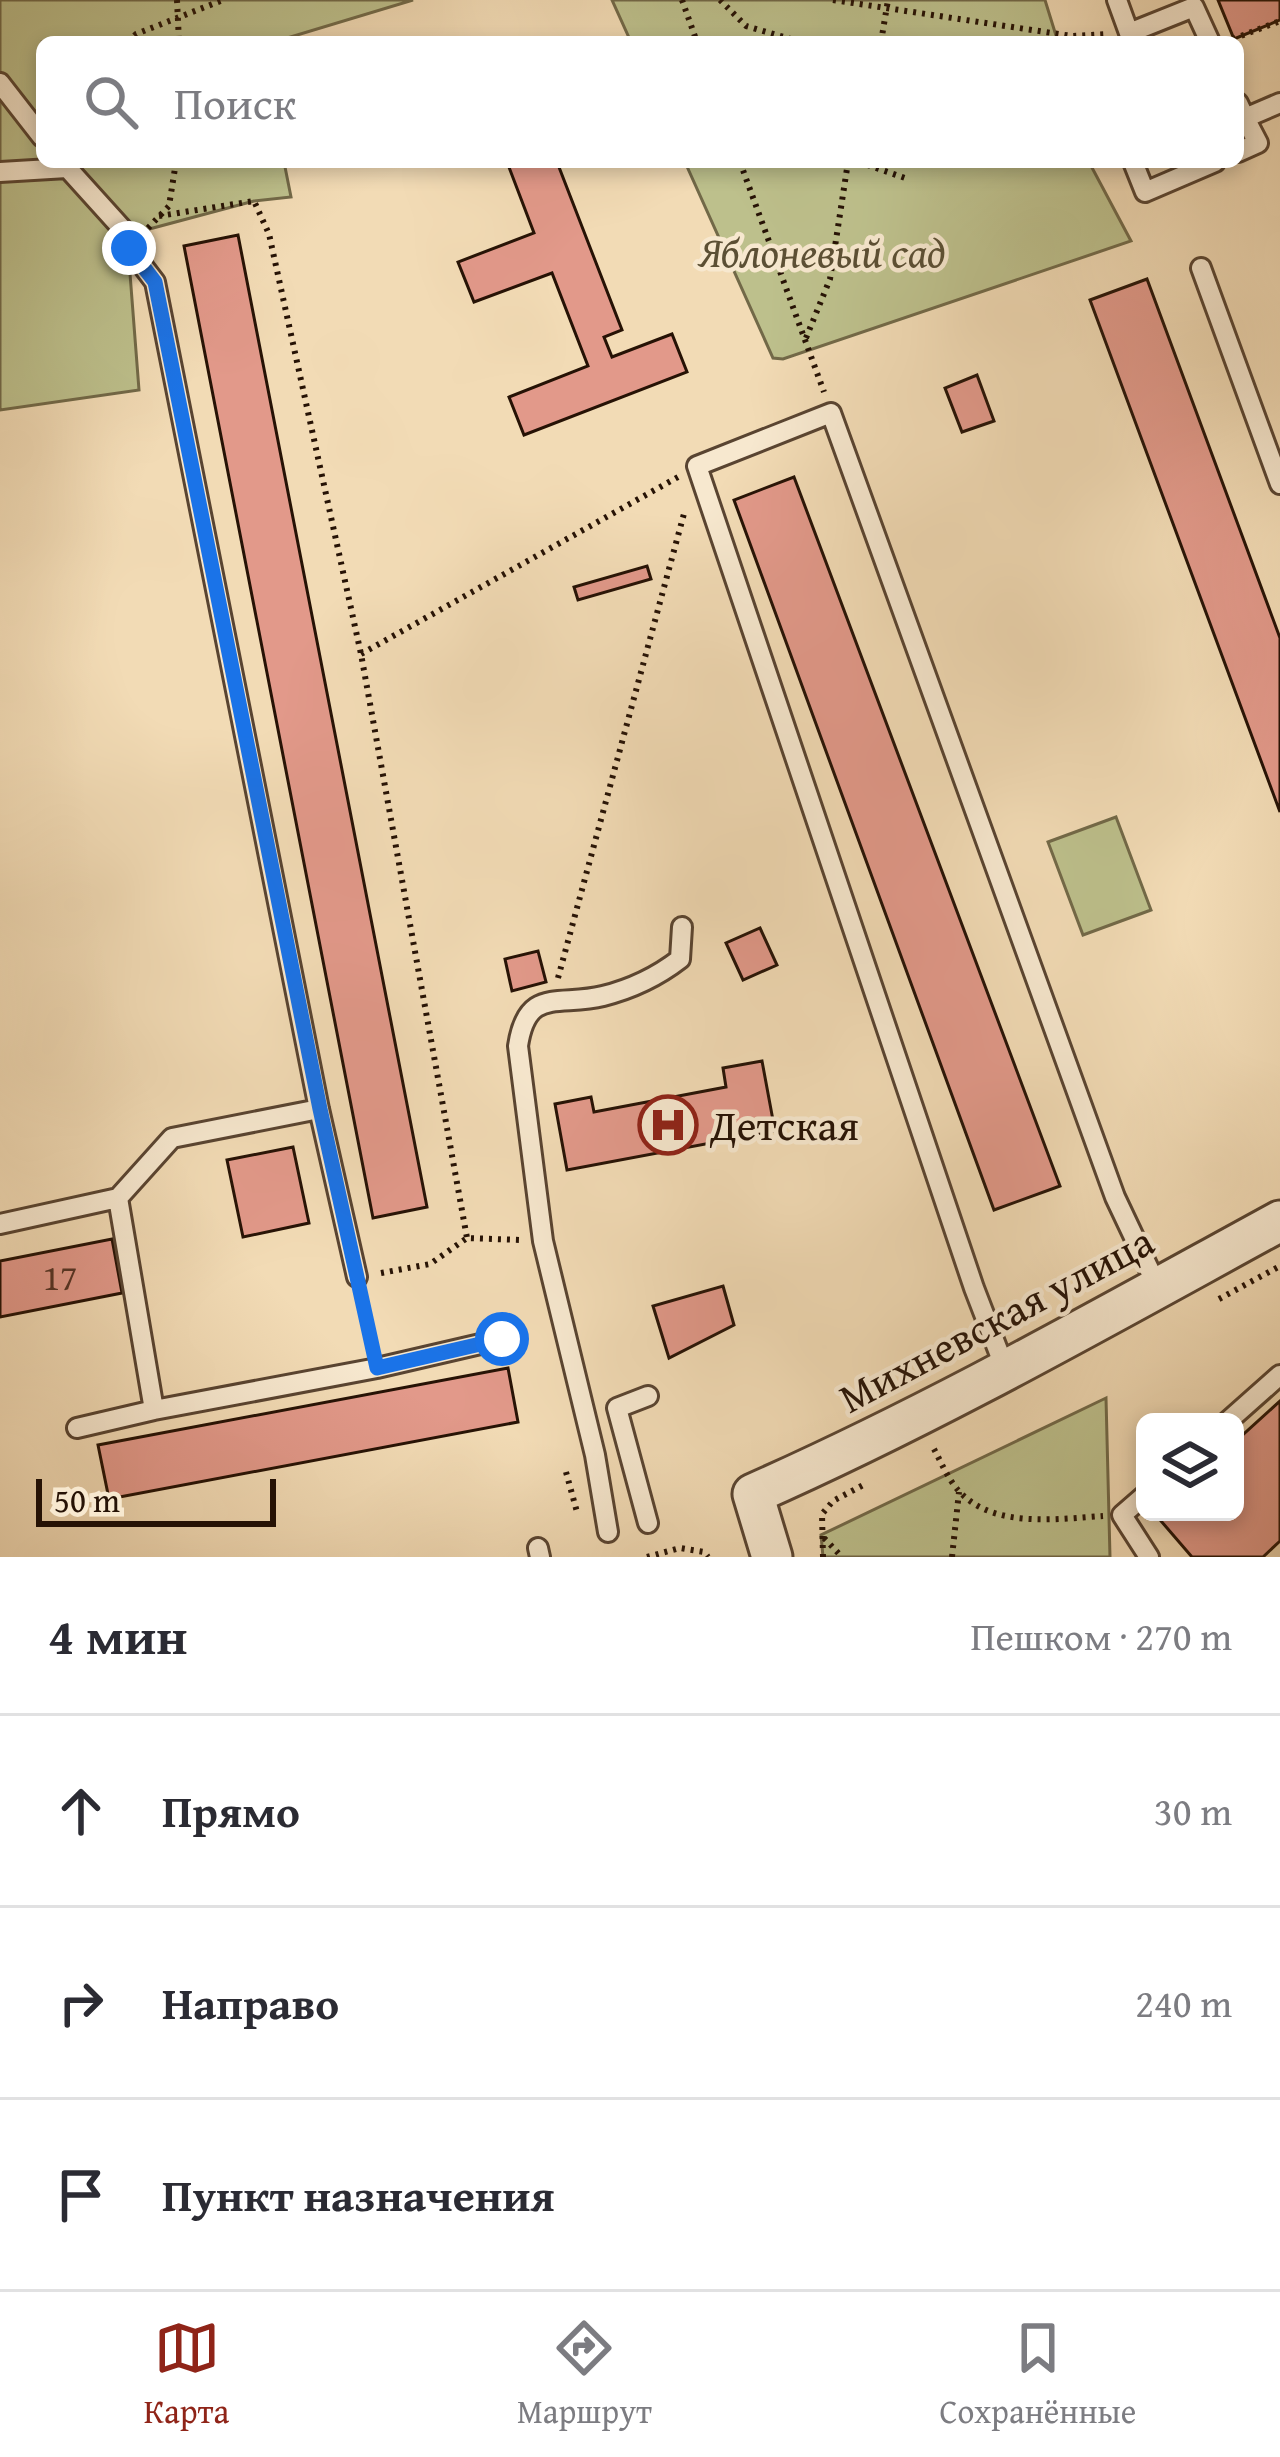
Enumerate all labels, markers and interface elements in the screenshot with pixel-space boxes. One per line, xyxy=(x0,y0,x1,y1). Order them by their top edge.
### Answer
search box xyxy=(36,36,1244,168)
icon: search xyxy=(78,69,144,135)
text: Поиск xyxy=(174,70,296,135)
route end xyxy=(102,221,156,275)
park label: Яблоневый сад xyxy=(697,221,945,282)
hospital icon: Детская xyxy=(637,1094,699,1156)
place label: Детская xyxy=(709,1094,859,1155)
street label: Михневская улица xyxy=(828,1210,1164,1427)
house number: 17 xyxy=(43,1250,77,1303)
route start xyxy=(475,1312,529,1366)
map controls xyxy=(1136,1413,1244,1521)
button: layers xyxy=(1136,1413,1244,1521)
scale bar xyxy=(36,1473,276,1526)
text: 50 m xyxy=(54,1476,120,1524)
text: 4 мин xyxy=(48,1598,187,1673)
text: Пешком · 270 m xyxy=(970,1607,1232,1664)
icon: ahead xyxy=(48,1778,114,1844)
text: Прямо xyxy=(162,1778,300,1843)
text: 30 m xyxy=(1154,1782,1232,1839)
icon: right xyxy=(48,1970,114,2036)
text: Направо xyxy=(162,1970,339,2035)
text: 240 m xyxy=(1135,1974,1232,2031)
icon: arrive xyxy=(48,2162,114,2228)
text: Пункт назначения xyxy=(162,2162,555,2227)
tab: Карта xyxy=(144,2315,229,2435)
tab: Маршрут xyxy=(517,2315,652,2435)
tab: Сохранённые xyxy=(940,2315,1136,2435)

